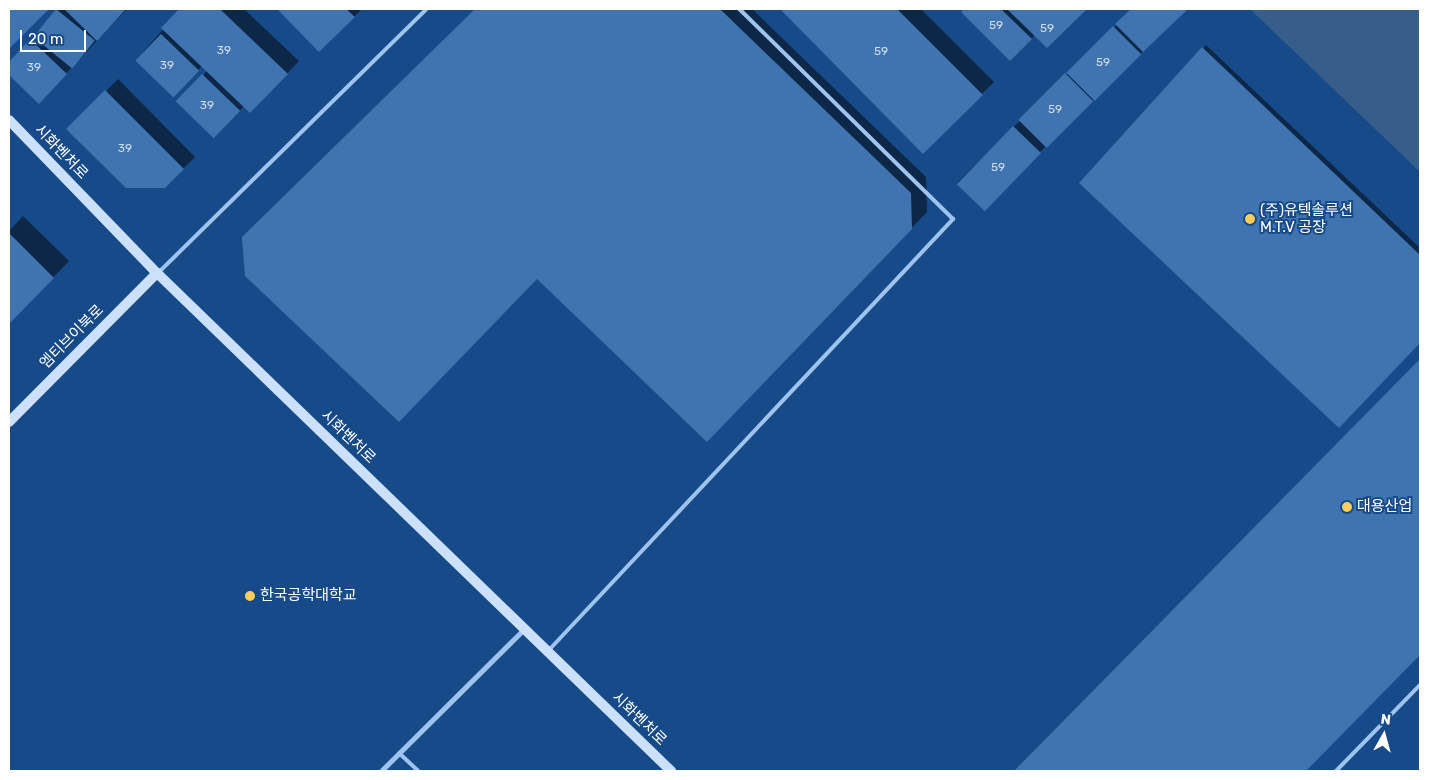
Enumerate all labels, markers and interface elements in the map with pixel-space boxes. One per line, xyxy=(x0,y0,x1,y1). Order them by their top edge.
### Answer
house number: 59 xyxy=(989,19,1003,33)
scale bar xyxy=(22,20,89,52)
house number: 59 xyxy=(1040,22,1054,36)
text: 20 m xyxy=(28,30,63,48)
house number: 39 xyxy=(217,44,231,58)
house number: 59 xyxy=(874,45,888,59)
house number: 59 xyxy=(1096,56,1110,70)
house number: 39 xyxy=(160,59,174,73)
house number: 39 xyxy=(27,61,41,75)
house number: 39 xyxy=(200,99,214,113)
house number: 59 xyxy=(1048,103,1062,117)
street label: 시화벤처로 xyxy=(31,121,91,183)
house number: 39 xyxy=(118,142,132,156)
house number: 59 xyxy=(991,161,1005,175)
place label: (주)유텍솔루션 M.T.V 공장 xyxy=(1260,201,1353,236)
marker: (주)유텍솔루션 M.T.V 공장 xyxy=(1244,213,1256,225)
street label: 엠티브이북로 xyxy=(36,301,108,373)
street label: 시화벤처로 xyxy=(317,407,379,467)
place label: 대용산업 xyxy=(1357,498,1412,516)
marker: 대용산업 xyxy=(1341,501,1353,513)
place label: 한국공학대학교 xyxy=(260,587,357,605)
marker: 한국공학대학교 xyxy=(244,590,256,602)
street label: 시화벤처로 xyxy=(608,689,670,749)
north arrow xyxy=(1359,710,1409,760)
text: N xyxy=(1380,711,1392,729)

